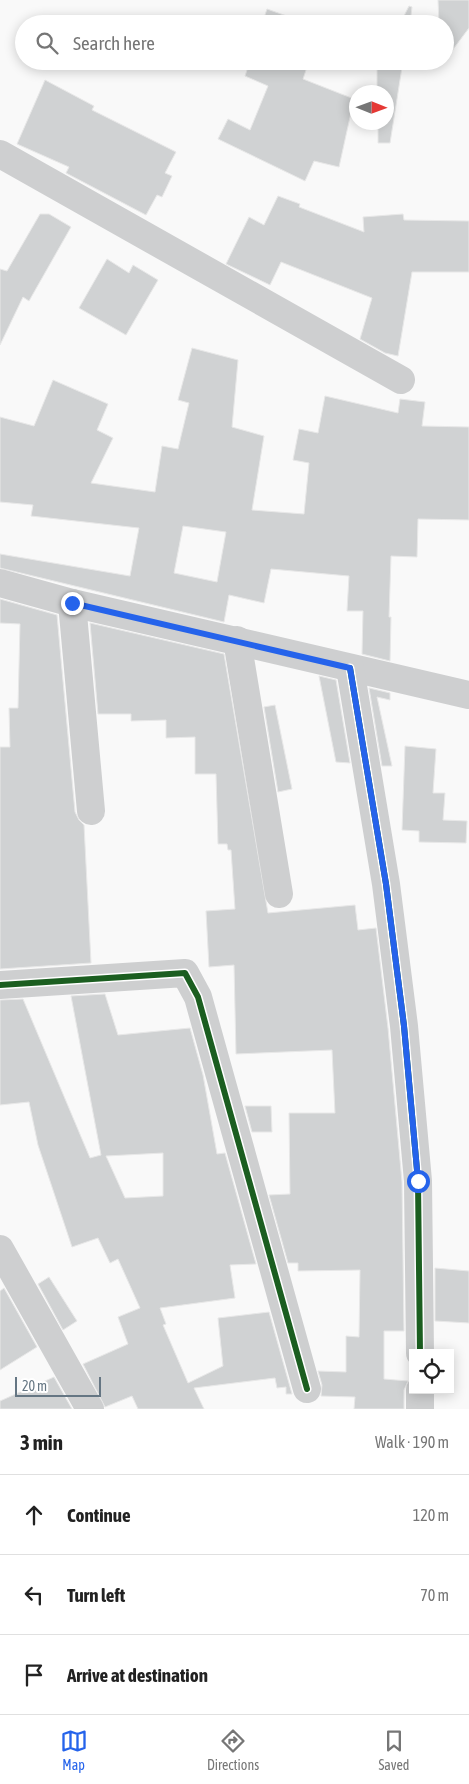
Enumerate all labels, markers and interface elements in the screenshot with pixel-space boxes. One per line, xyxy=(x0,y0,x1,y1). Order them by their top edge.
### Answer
search box xyxy=(15,15,454,70)
icon: search xyxy=(33,29,61,57)
text: Search here xyxy=(73,32,155,54)
north arrow xyxy=(349,85,394,130)
route end xyxy=(61,592,84,615)
route start xyxy=(407,1170,430,1193)
map controls xyxy=(409,1349,454,1394)
button: locate xyxy=(409,1349,454,1394)
scale bar xyxy=(15,1374,101,1397)
text: 20 m xyxy=(22,1378,47,1394)
text: 3 min xyxy=(20,1430,63,1454)
text: Walk · 190 m xyxy=(375,1433,449,1451)
icon: ahead xyxy=(20,1501,48,1529)
text: Continue xyxy=(67,1504,131,1526)
text: 120 m xyxy=(413,1506,449,1524)
icon: left xyxy=(20,1581,48,1609)
text: Turn left xyxy=(67,1584,125,1606)
text: 70 m xyxy=(420,1586,449,1604)
icon: arrive xyxy=(20,1661,48,1689)
text: Arrive at destination xyxy=(67,1664,208,1686)
tab: Map xyxy=(60,1727,88,1773)
tab: Directions xyxy=(207,1727,259,1773)
tab: Saved xyxy=(378,1727,409,1773)

